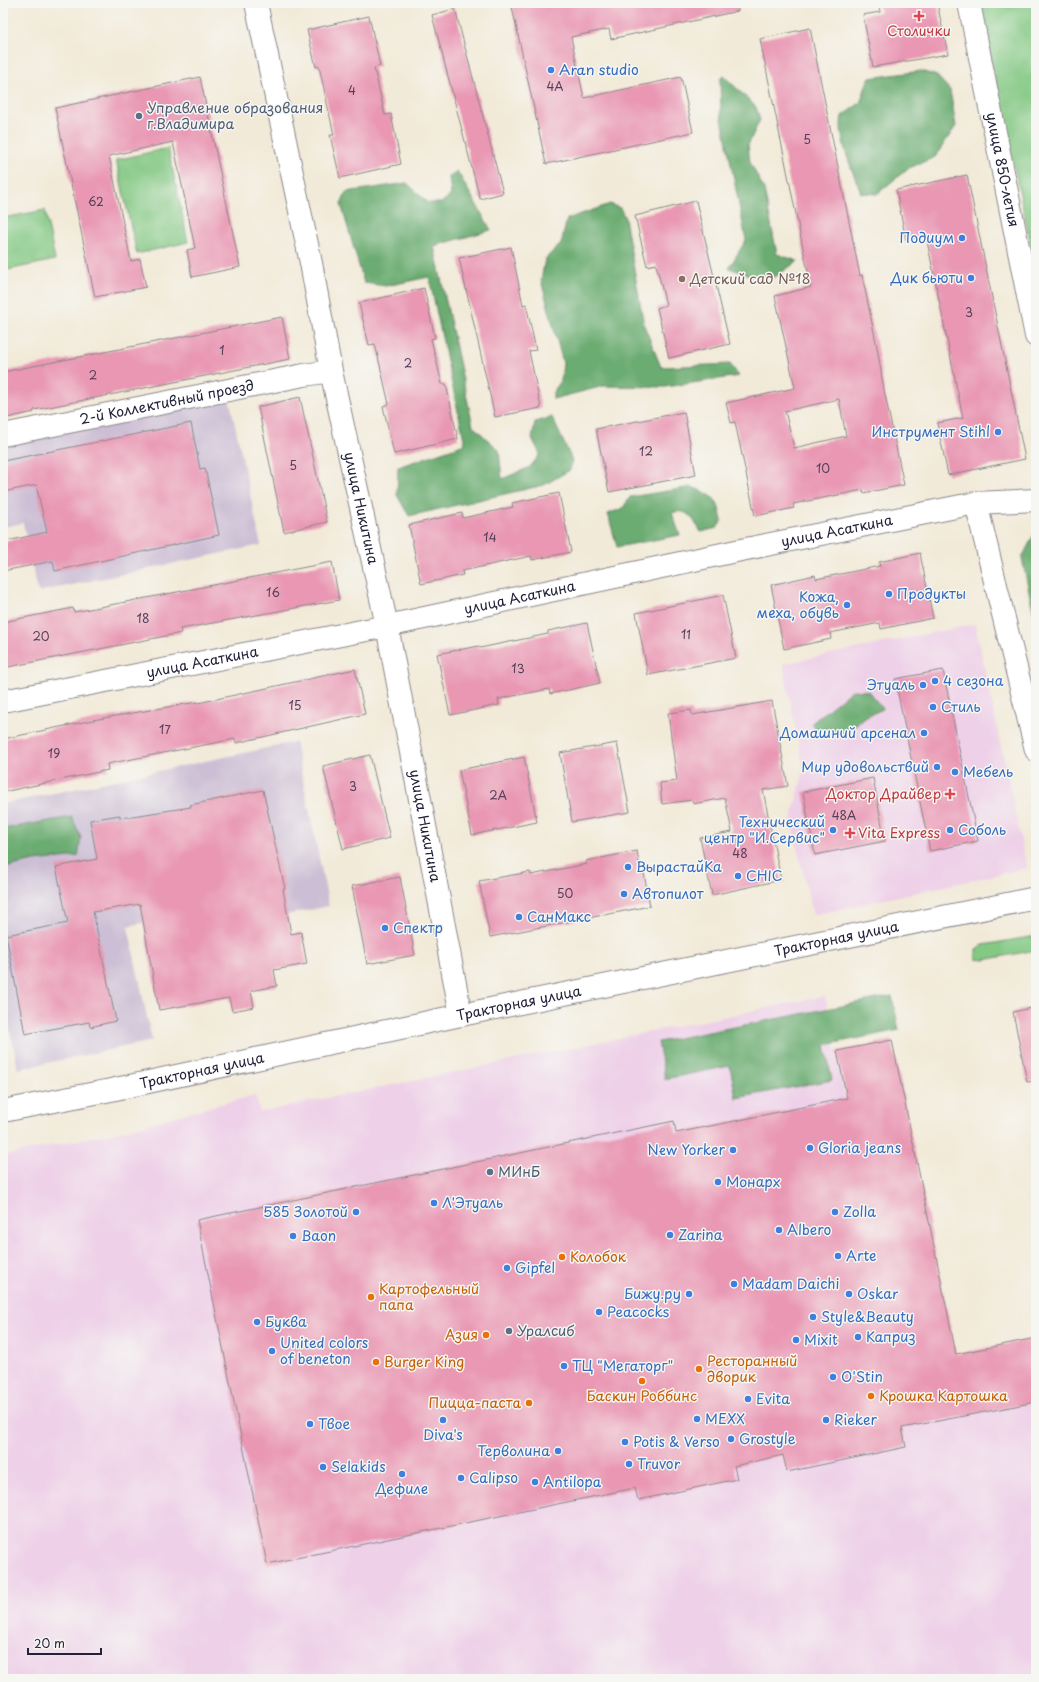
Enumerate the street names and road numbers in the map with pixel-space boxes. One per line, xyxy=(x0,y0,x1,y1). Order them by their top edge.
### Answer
street label: улица 850-летия xyxy=(981,110,1025,229)
street label: 2-й Коллективный проезд xyxy=(78,374,256,429)
street label: улица Никитина xyxy=(339,450,384,566)
street label: улица Асаткина xyxy=(779,509,894,552)
street label: улица Асаткина xyxy=(462,575,577,619)
street label: улица Асаткина xyxy=(145,640,260,683)
street label: улица Никитина xyxy=(404,767,447,884)
street label: Тракторная улица xyxy=(772,915,901,961)
street label: Тракторная улица xyxy=(454,980,583,1026)
street label: Тракторная улица xyxy=(138,1046,266,1094)

